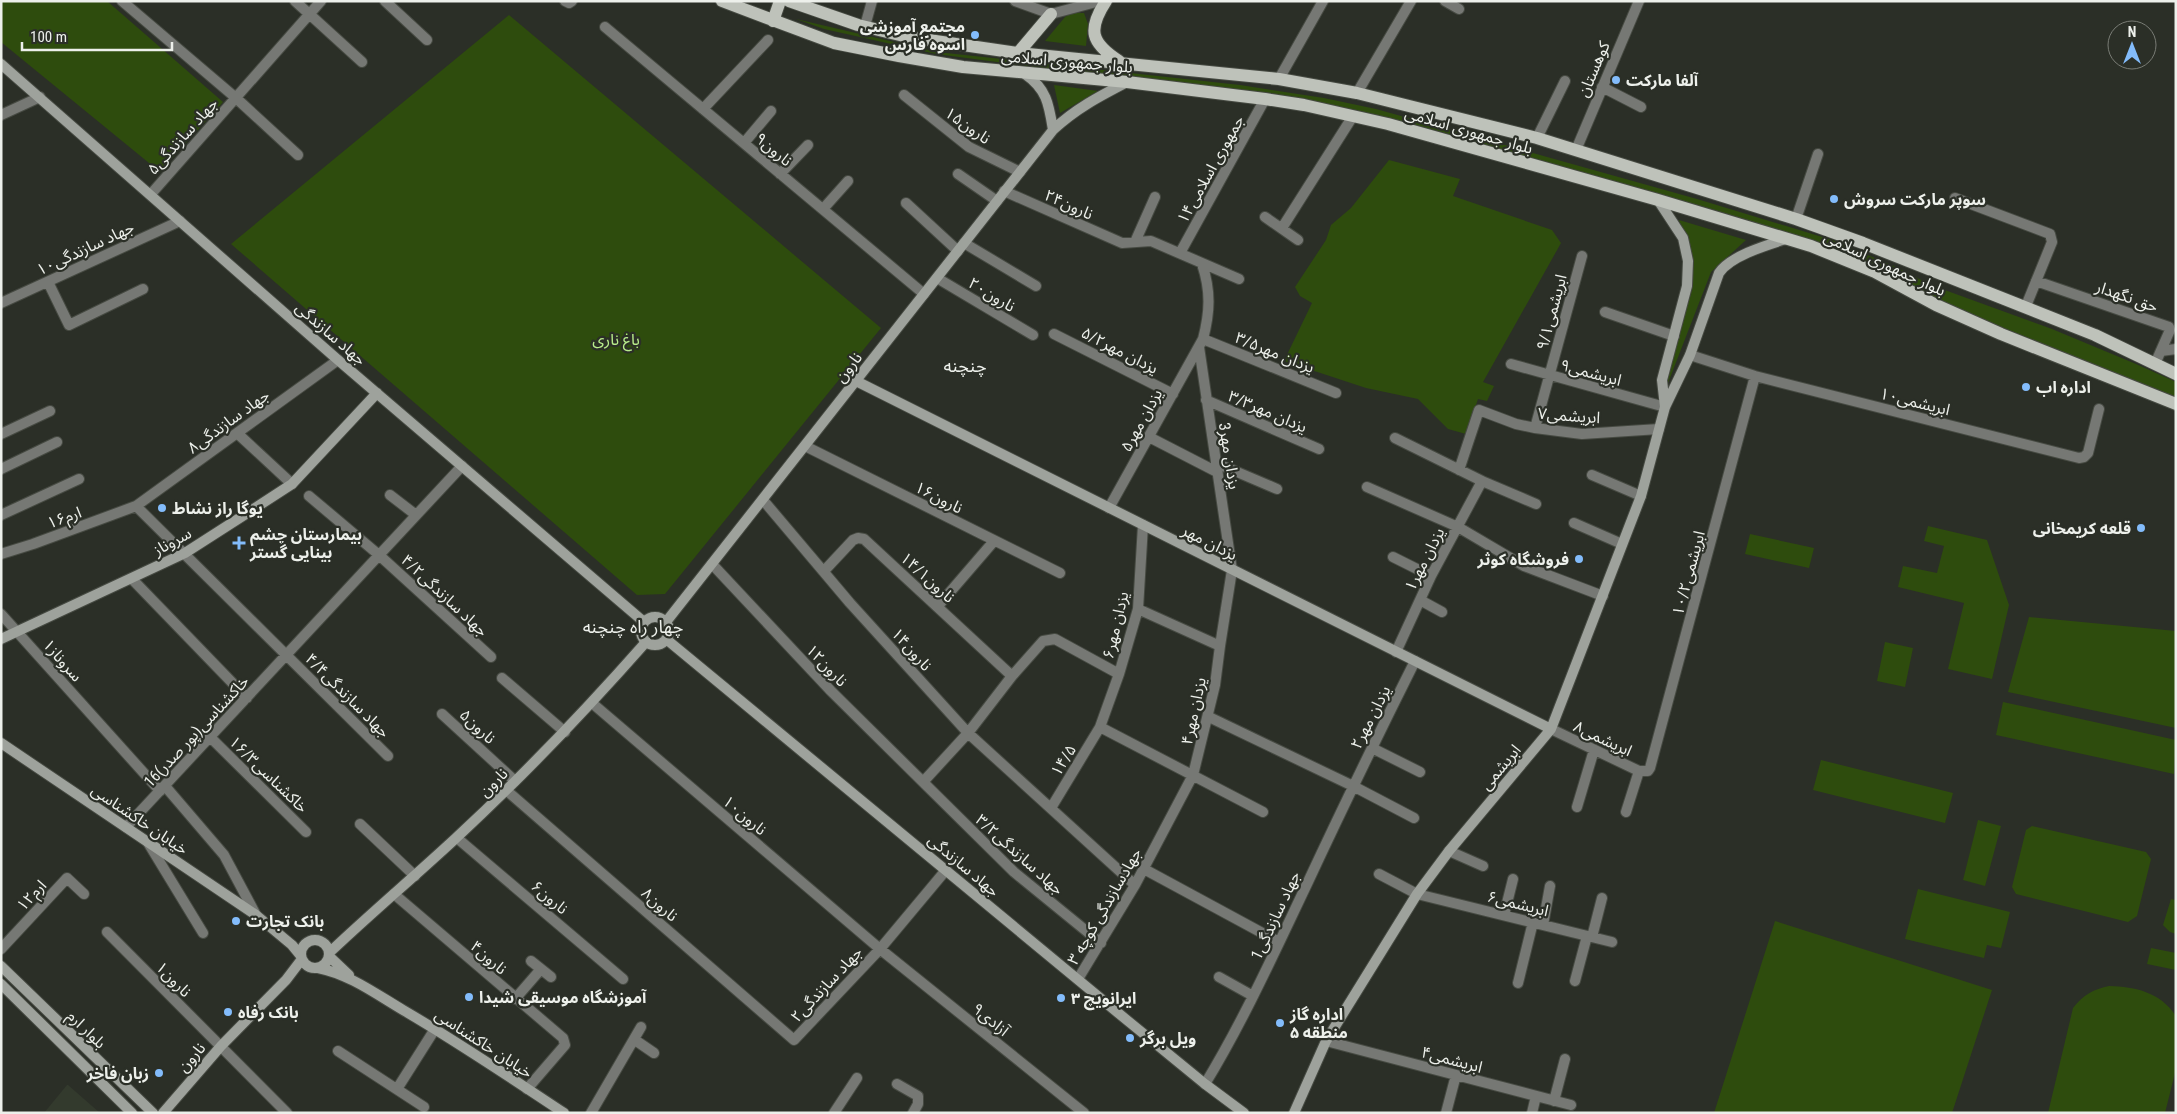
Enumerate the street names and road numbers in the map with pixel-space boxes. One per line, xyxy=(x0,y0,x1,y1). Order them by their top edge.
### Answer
street label: کوهستان xyxy=(1573,38,1614,100)
street label: بلوار جمهوری اسلامی xyxy=(1000,46,1134,77)
street label: جهاد سازندگی۵ xyxy=(143,94,222,179)
street label: نارون۱۵ xyxy=(941,103,994,148)
street label: بلوار جمهوری اسلامی xyxy=(1403,103,1535,158)
street label: جمهوری اسلامی۱۴ xyxy=(1173,112,1248,227)
street label: نارون۹ xyxy=(751,129,796,170)
street label: نارون۲۴ xyxy=(1042,185,1096,224)
street label: جهاد سازندگی۱۰ xyxy=(33,218,137,279)
street label: بلوار جمهوری اسلامی xyxy=(1821,227,1949,300)
street label: ۹/۱ابریشمی xyxy=(1532,272,1571,352)
street label: نارون۲۰ xyxy=(965,273,1019,316)
street label: حق نگهدار xyxy=(2092,277,2161,317)
street label: جهاد سازندگی xyxy=(292,298,370,369)
street label: ۵/۲یزدان مهر xyxy=(1078,323,1161,378)
street label: ۳/۵یزدان مهر xyxy=(1232,328,1317,377)
street label: نارون xyxy=(831,348,866,386)
street label: ابریشمی۹ xyxy=(1558,355,1624,390)
street label: ابریشمی۱۰ xyxy=(1878,384,1952,419)
street label: جهاد سازندگی۸ xyxy=(184,385,273,457)
street label: یزدان مهر۵ xyxy=(1116,386,1166,455)
street label: ۳/۳یزدان مهر xyxy=(1226,386,1310,437)
street label: ابریشمی۷ xyxy=(1537,404,1601,427)
street label: 3یزدان مهر xyxy=(1215,421,1244,491)
street label: نارون۱۶ xyxy=(912,477,966,518)
street label: ارم۱۶ xyxy=(44,503,85,535)
street label: یزدان مهر xyxy=(1178,520,1241,564)
street label: سروناز xyxy=(149,523,195,560)
street label: یزدان مهر۱ xyxy=(1400,524,1449,594)
street label: ۱۰/۲ابریشمی xyxy=(1668,529,1709,618)
street label: ۱۴/۱نارون xyxy=(897,548,959,607)
street label: ۴/۲جهاد سازندگی xyxy=(397,550,492,640)
street label: یزدان مهر۶ xyxy=(1099,589,1132,661)
street label: نارون۱۴ xyxy=(887,624,936,675)
street label: سروناز۱ xyxy=(39,635,86,685)
street label: نارون۱۲ xyxy=(802,640,851,690)
street label: ۴/۴جهاد سازندگی xyxy=(301,649,394,742)
street label: 16خاکشناسی(پور صدر) xyxy=(140,672,254,792)
street label: یزدان مهر۴ xyxy=(1177,676,1210,747)
street label: یزدان مهر۲ xyxy=(1346,682,1395,752)
street label: نارون۵ xyxy=(456,705,500,748)
street label: ابریشمی۸ xyxy=(1570,717,1635,760)
street label: ۱۶/۳خاکشناسی xyxy=(225,732,312,817)
street label: ۱۴/۵ xyxy=(1047,741,1080,779)
street label: ابریشمی xyxy=(1476,741,1525,794)
street label: نارون xyxy=(475,764,512,801)
street label: خیابان خاکشناسی xyxy=(88,780,192,859)
street label: نارون۱۰ xyxy=(719,792,770,839)
street label: ۳/۲جهاد سازندگی xyxy=(972,810,1067,899)
street label: جهاد سازندگی xyxy=(924,830,1003,901)
street label: جهادسازندگی کوچه ۳ xyxy=(1063,845,1146,968)
street label: 1جهاد سازندگی xyxy=(1247,868,1304,962)
street label: ارم۱۲ xyxy=(12,876,52,917)
street label: نارون۶ xyxy=(527,877,572,918)
street label: نارون۸ xyxy=(638,883,682,925)
street label: ابریشمی۶ xyxy=(1485,887,1551,920)
street label: نارون۴ xyxy=(467,936,511,978)
street label: ۲جهاد سازندگی xyxy=(787,943,866,1026)
street label: نارون۱ xyxy=(152,958,195,1001)
street label: آزادی۹ xyxy=(968,999,1014,1041)
street label: خیابان خاکشناسی xyxy=(431,1005,536,1082)
street label: بلوار ارم xyxy=(61,1006,110,1055)
street label: نارون xyxy=(173,1039,209,1076)
street label: ابریشمی۴ xyxy=(1419,1042,1485,1077)

